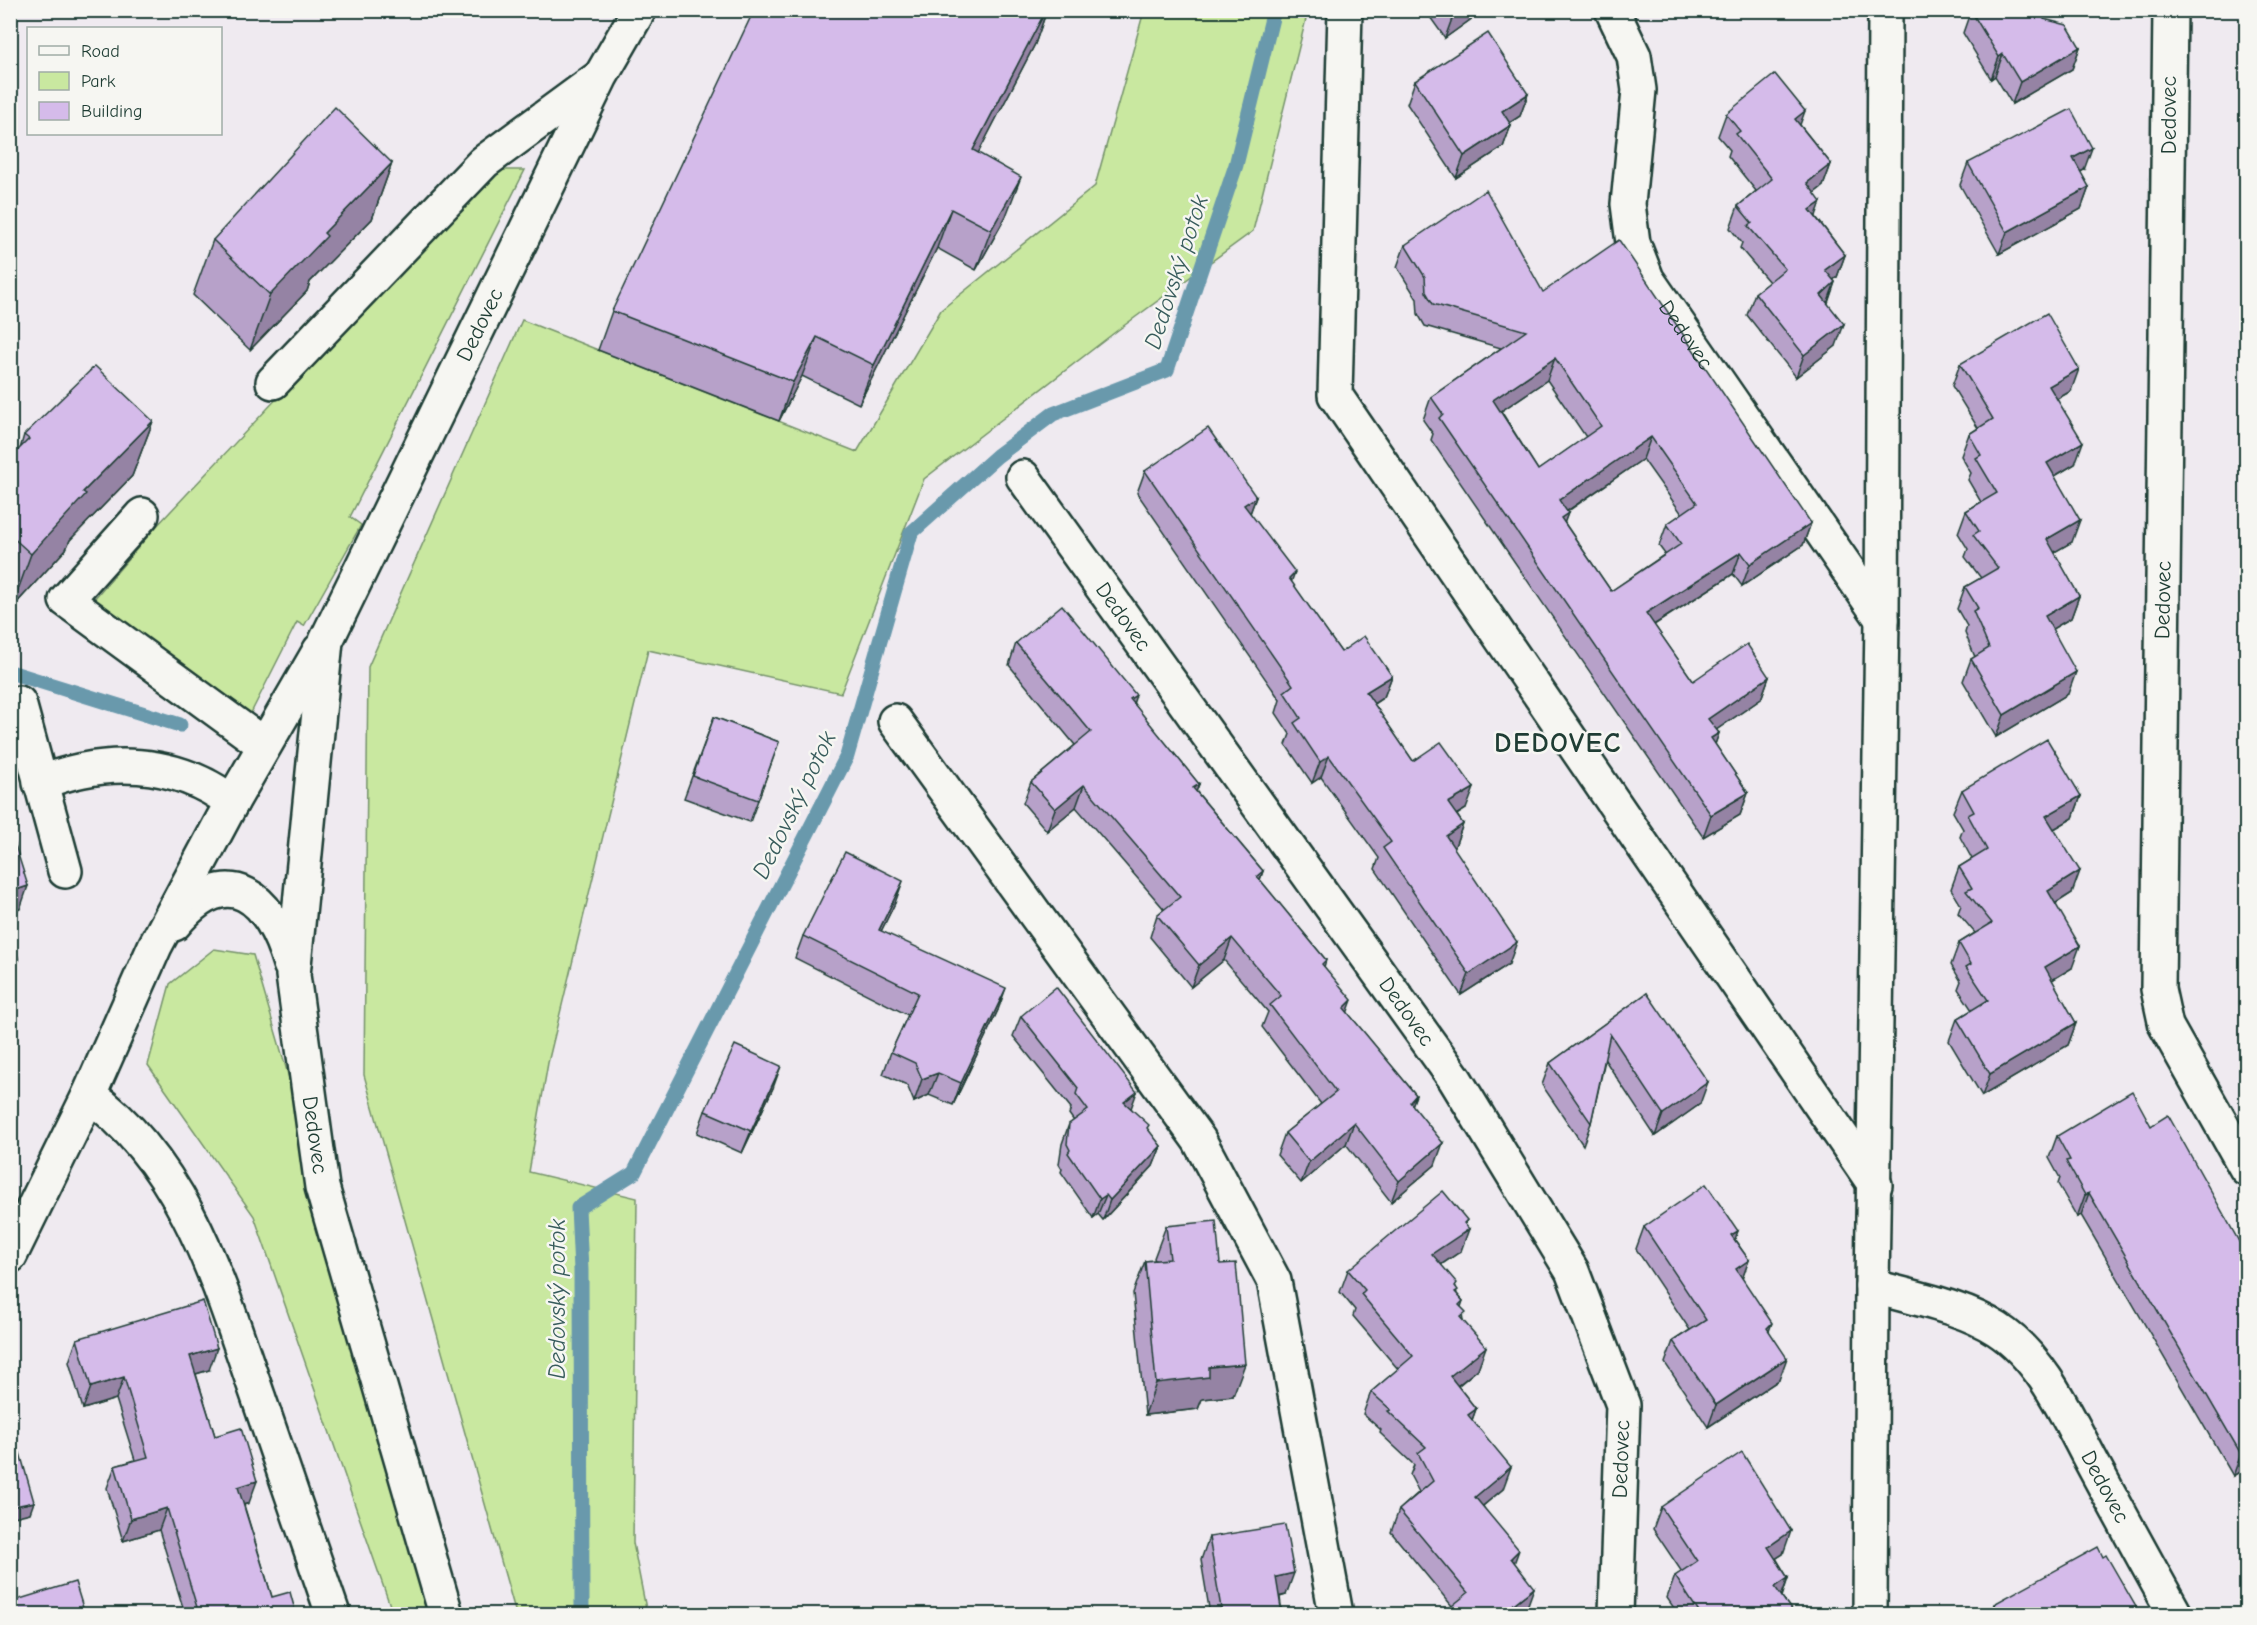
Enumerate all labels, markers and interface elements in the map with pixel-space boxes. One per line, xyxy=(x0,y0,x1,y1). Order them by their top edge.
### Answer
legend xyxy=(27,27,222,135)
text: Road xyxy=(81,41,120,62)
text: Park xyxy=(81,71,116,92)
street label: Dedovec xyxy=(2156,75,2182,154)
text: Building xyxy=(81,101,143,122)
water label: Dedovský potok xyxy=(1138,191,1214,352)
street label: Dedovec xyxy=(451,283,509,366)
street label: Dedovec xyxy=(1653,295,1719,375)
street label: Dedovec xyxy=(2149,560,2177,639)
street label: Dedovec xyxy=(1090,577,1157,656)
water label: Dedovský potok xyxy=(746,727,842,883)
district label: DEDOVEC xyxy=(1494,727,1622,759)
street label: Dedovec xyxy=(1373,972,1440,1051)
street label: Dedovec xyxy=(297,1094,333,1176)
water label: Dedovský potok xyxy=(543,1219,571,1379)
street label: Dedovec xyxy=(1607,1419,1635,1499)
street label: Dedovec xyxy=(2075,1446,2135,1528)

